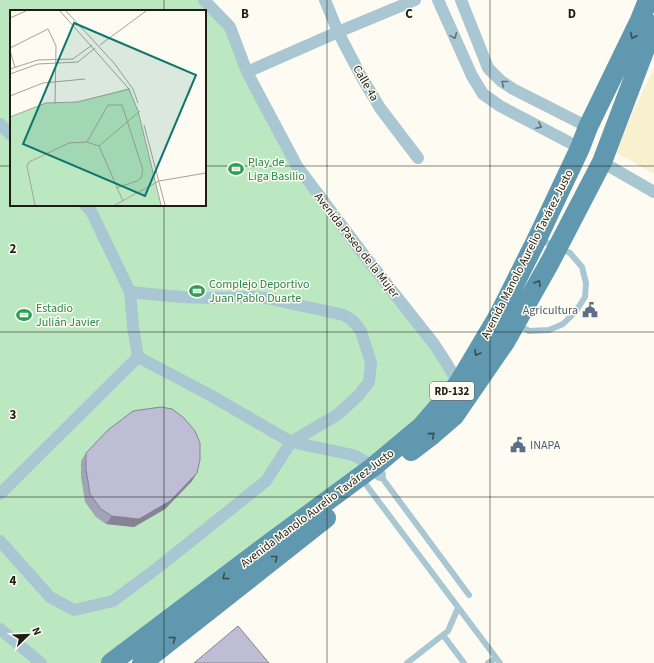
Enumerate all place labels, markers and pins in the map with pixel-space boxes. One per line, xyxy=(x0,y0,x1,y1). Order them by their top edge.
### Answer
place label: Play de Liga Basilio xyxy=(248,154,305,185)
sports icon: Play de Liga Basilio xyxy=(227,160,245,178)
place label: Complejo Deportivo Juan Pablo Duarte xyxy=(209,276,310,307)
sports icon: Complejo Deportivo Juan Pablo Duarte xyxy=(188,282,206,300)
place label: Estadio Julián Javier xyxy=(36,300,101,331)
public building icon: Agricultura xyxy=(581,301,599,319)
place label: Agricultura xyxy=(523,302,578,319)
sports icon: Estadio Julián Javier xyxy=(15,306,33,324)
public building icon: INAPA xyxy=(509,436,527,454)
place label: INAPA xyxy=(530,437,561,454)

